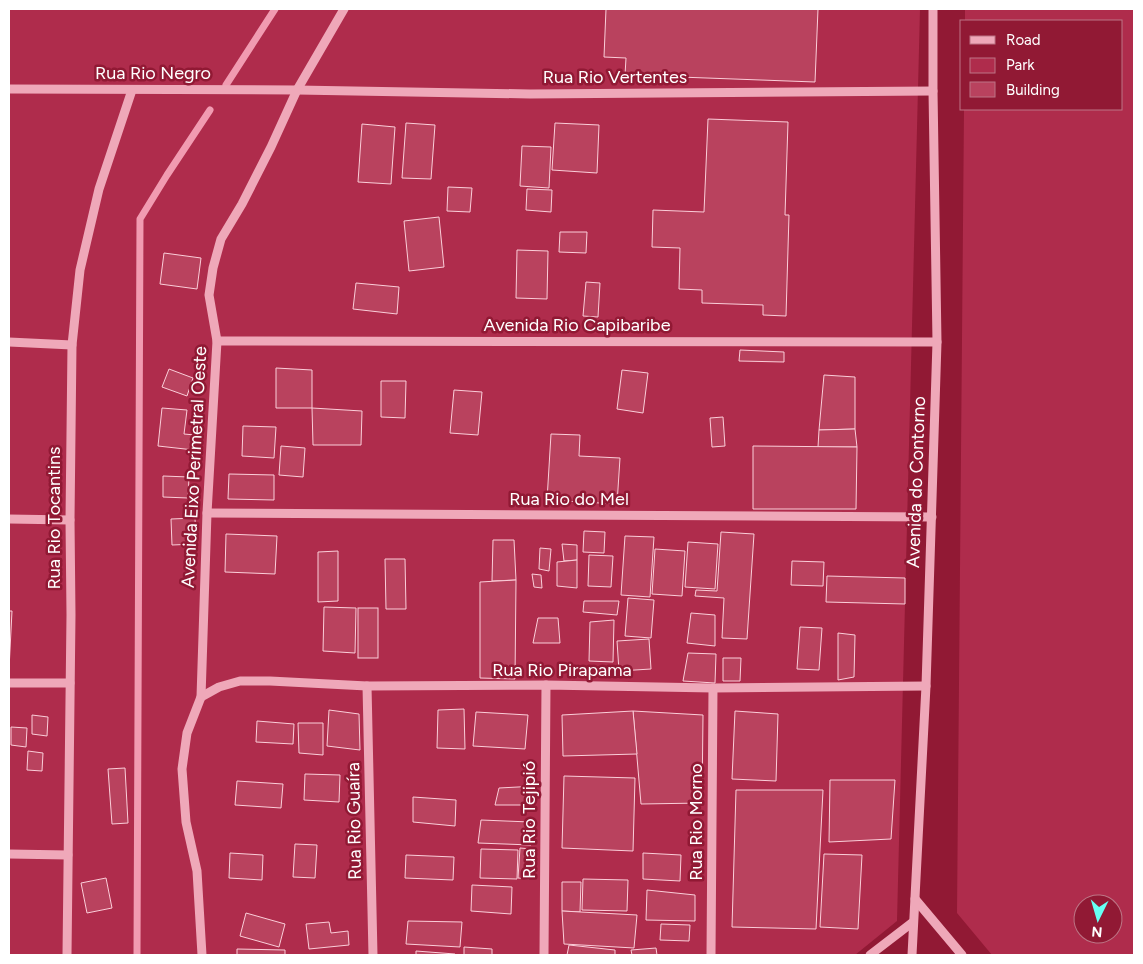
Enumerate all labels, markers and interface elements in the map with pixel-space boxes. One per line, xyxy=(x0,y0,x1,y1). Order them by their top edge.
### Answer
legend xyxy=(960,20,1123,110)
text: Road xyxy=(1006,31,1041,49)
text: Park xyxy=(1006,56,1035,74)
street label: Rua Rio Negro xyxy=(95,62,211,84)
street label: Rua Rio Vertentes xyxy=(543,66,687,88)
text: Building xyxy=(1006,81,1060,99)
street label: Avenida Rio Capibaribe xyxy=(483,314,671,336)
street label: Avenida Eixo Perimetral Oeste xyxy=(177,345,211,589)
street label: Avenida do Contorno xyxy=(902,396,930,568)
street label: Rua Rio Tocantins xyxy=(43,447,65,589)
street label: Rua Rio do Mel xyxy=(509,488,629,510)
street label: Rua Rio Pirapama xyxy=(492,659,632,681)
street label: Rua Rio Tejipió xyxy=(518,761,540,879)
street label: Rua Rio Guaíra xyxy=(342,762,366,880)
street label: Rua Rio Morno xyxy=(685,763,707,881)
north arrow xyxy=(1073,894,1123,944)
text: N xyxy=(1091,923,1103,940)

